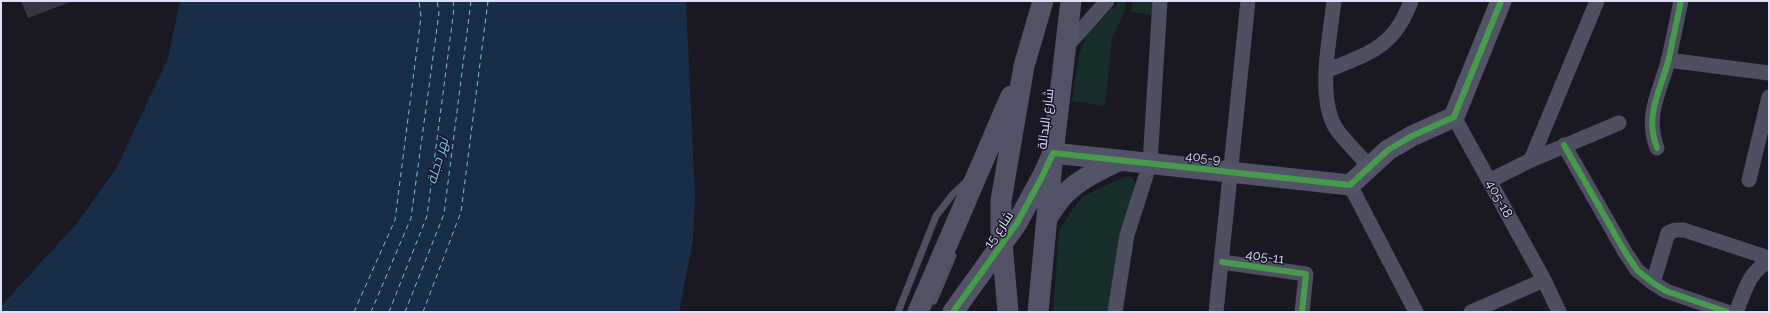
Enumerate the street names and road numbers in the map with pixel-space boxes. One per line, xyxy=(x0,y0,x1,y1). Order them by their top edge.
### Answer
street label: شارع البدالة xyxy=(1035,88,1057,150)
street label: 405-9 xyxy=(1185,148,1221,168)
street label: 405-18 xyxy=(1482,177,1516,221)
street label: شارع 15 xyxy=(981,209,1017,251)
street label: 405-11 xyxy=(1245,247,1285,267)

